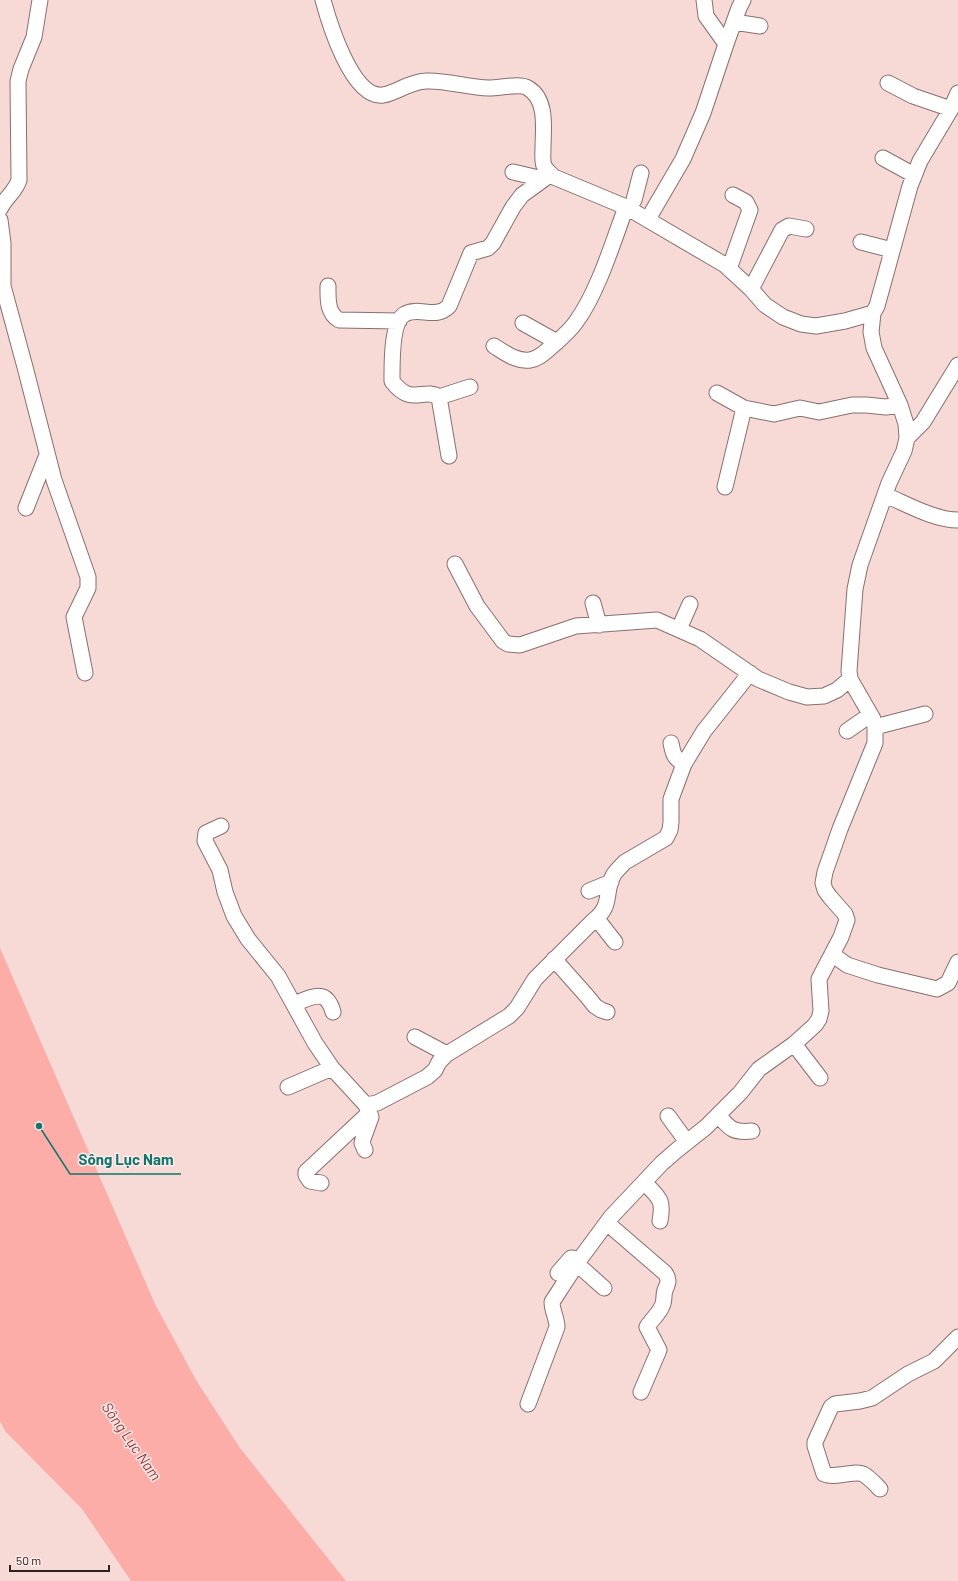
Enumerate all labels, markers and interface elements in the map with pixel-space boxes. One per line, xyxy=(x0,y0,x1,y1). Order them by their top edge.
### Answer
callout: Sông Lục Nam xyxy=(70,1147,181,1174)
text: Sông Lục Nam xyxy=(79,1150,173,1168)
water label: Sông Lục Nam xyxy=(98,1398,166,1484)
scale bar xyxy=(10,1547,109,1573)
text: 50 m xyxy=(16,1553,41,1567)

